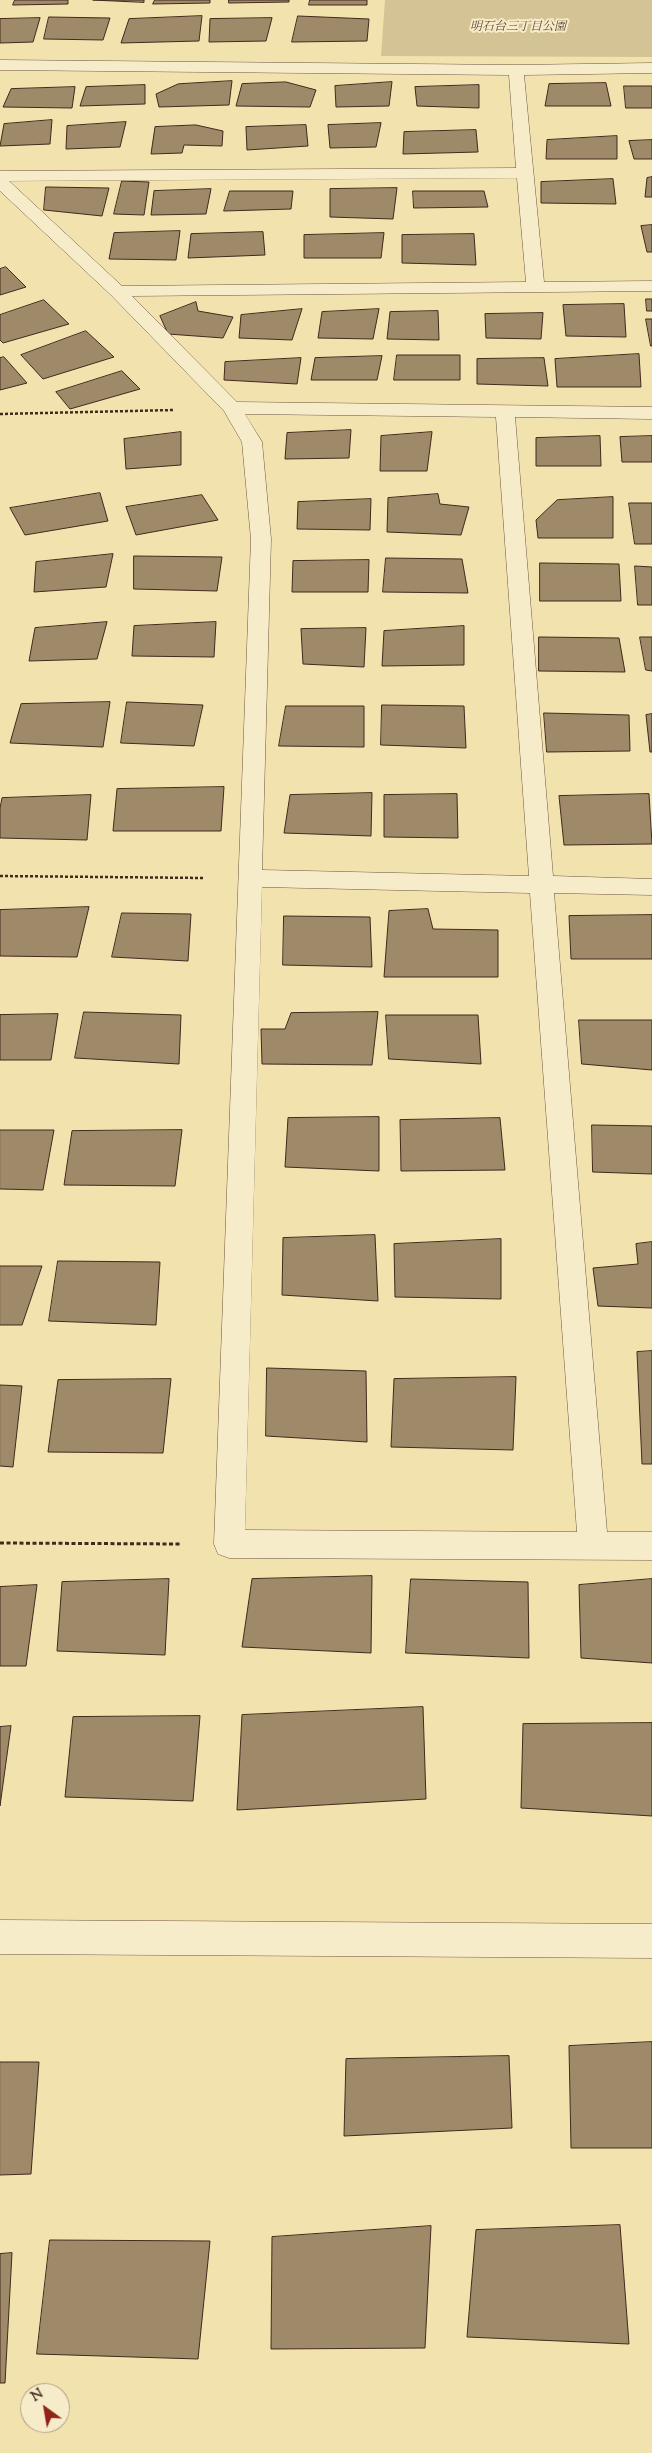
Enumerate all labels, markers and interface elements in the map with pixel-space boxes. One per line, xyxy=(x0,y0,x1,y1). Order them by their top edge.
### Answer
park label: 明石台三丁目公園 xyxy=(470,21,566,35)
north arrow xyxy=(20,2383,70,2433)
text: N xyxy=(28,2385,48,2408)

